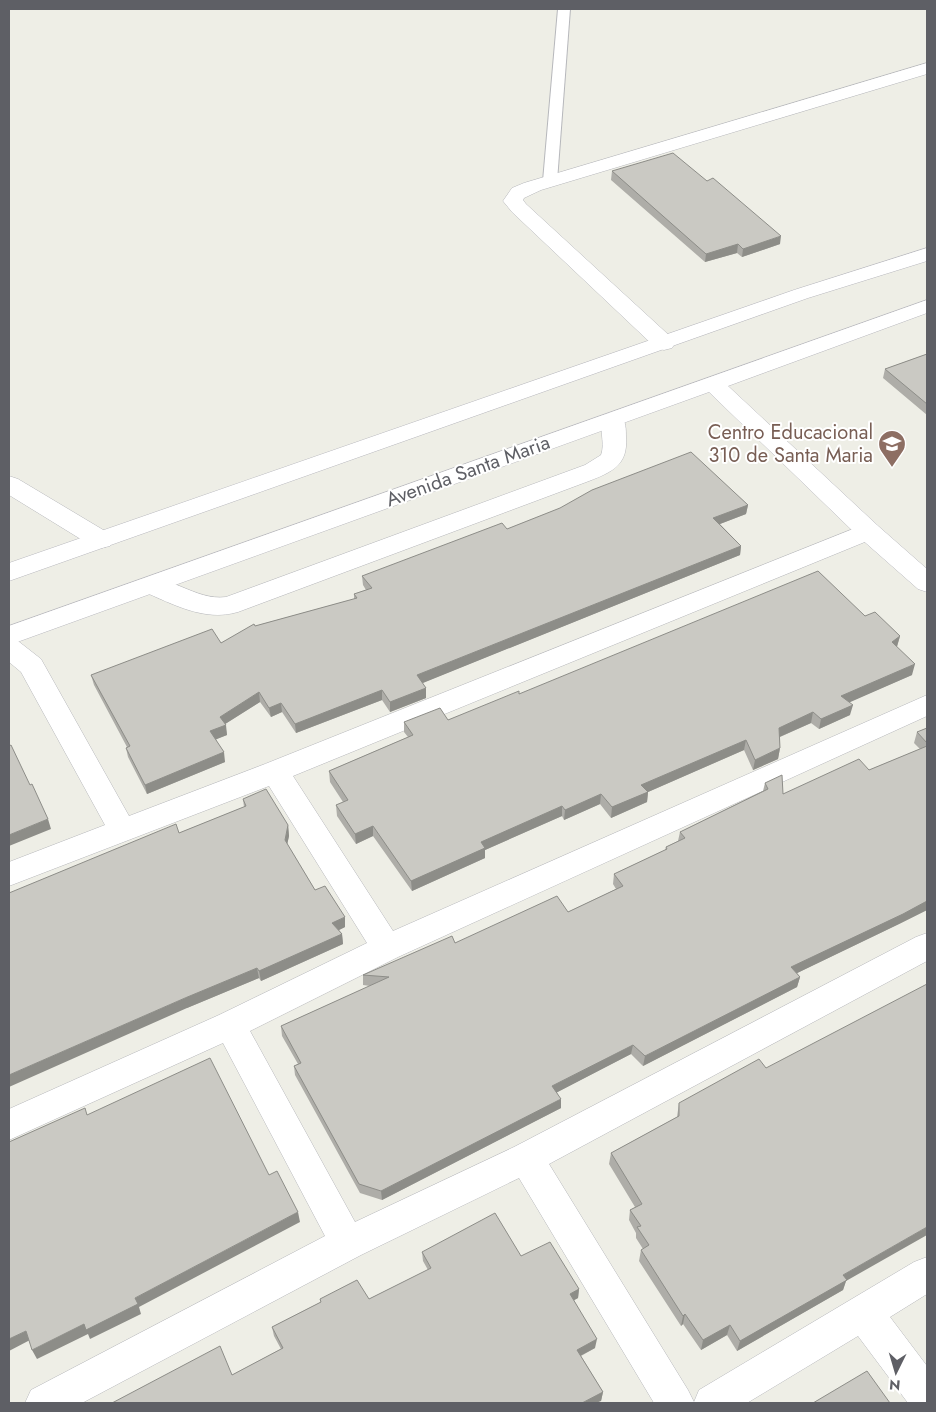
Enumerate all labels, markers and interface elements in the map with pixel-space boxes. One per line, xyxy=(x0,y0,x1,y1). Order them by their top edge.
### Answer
place label: Centro Educacional 310 de Santa Maria xyxy=(708,418,873,470)
street label: Avenida Santa Maria xyxy=(382,428,554,514)
school or university icon: Centro Educacional 310 de Santa Maria xyxy=(877,429,907,468)
north arrow xyxy=(871,1347,921,1397)
text: N xyxy=(888,1375,901,1395)

